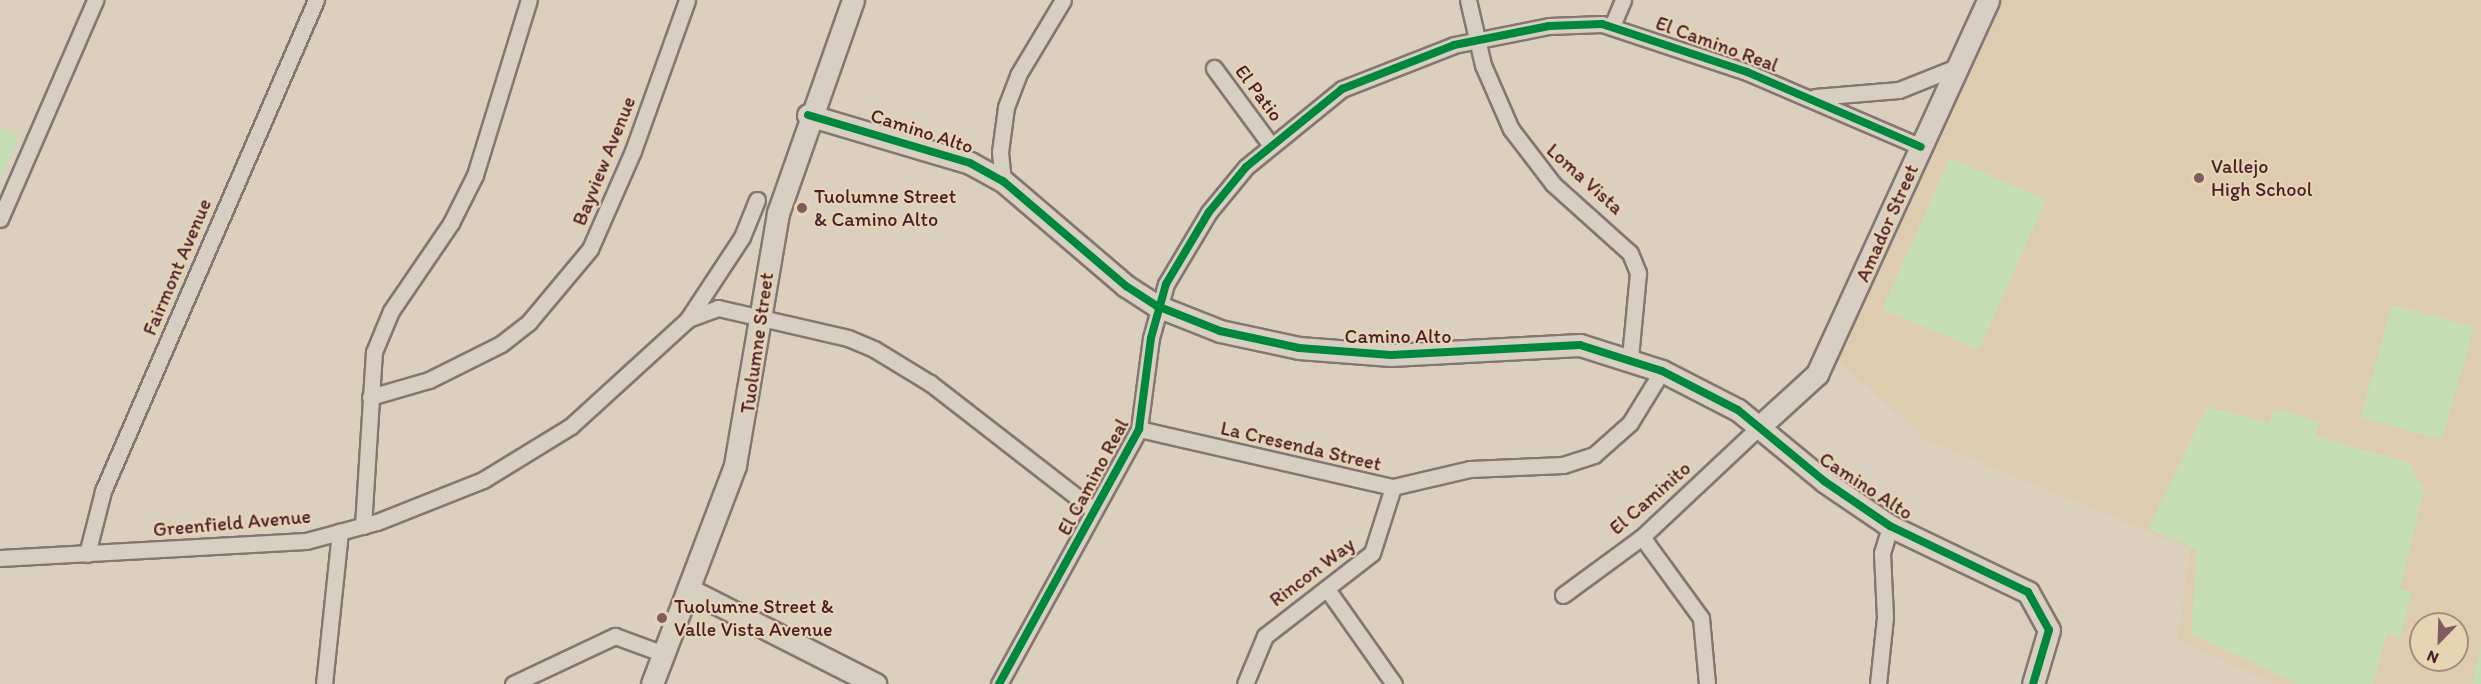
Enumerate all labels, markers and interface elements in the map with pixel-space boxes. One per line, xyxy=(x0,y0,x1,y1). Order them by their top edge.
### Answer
street label: El Camino Real xyxy=(1652,11,1782,77)
street label: El Patio xyxy=(1230,60,1288,126)
street label: Bayview Avenue xyxy=(567,93,641,229)
street label: Camino Alto xyxy=(868,103,976,159)
street label: Loma Vista xyxy=(1542,138,1628,220)
place label: Vallejo High School xyxy=(2211,154,2312,201)
street label: Amador Street xyxy=(1850,160,1924,286)
marker: Vallejo High School xyxy=(2192,171,2206,185)
place label: Tuolumne Street & Camino Alto xyxy=(814,184,956,231)
street label: Fairmont Avenue xyxy=(138,195,216,339)
marker: Tuolumne Street & Camino Alto xyxy=(795,201,809,215)
street label: Tuolumne Street xyxy=(735,271,779,415)
street label: Camino Alto xyxy=(1345,324,1451,348)
street label: El Camino Real xyxy=(1052,415,1134,539)
street label: La Cresenda Street xyxy=(1219,416,1383,476)
street label: Camino Alto xyxy=(1815,447,1917,525)
street label: El Caminito xyxy=(1604,456,1696,540)
street label: Greenfield Avenue xyxy=(152,504,312,542)
street label: Rincon Way xyxy=(1265,532,1359,612)
place label: Tuolumne Street & Valle Vista Avenue xyxy=(674,594,834,641)
marker: Tuolumne Street & Valle Vista Avenue xyxy=(655,611,669,625)
north arrow xyxy=(2409,612,2469,672)
text: N xyxy=(2424,646,2441,668)

